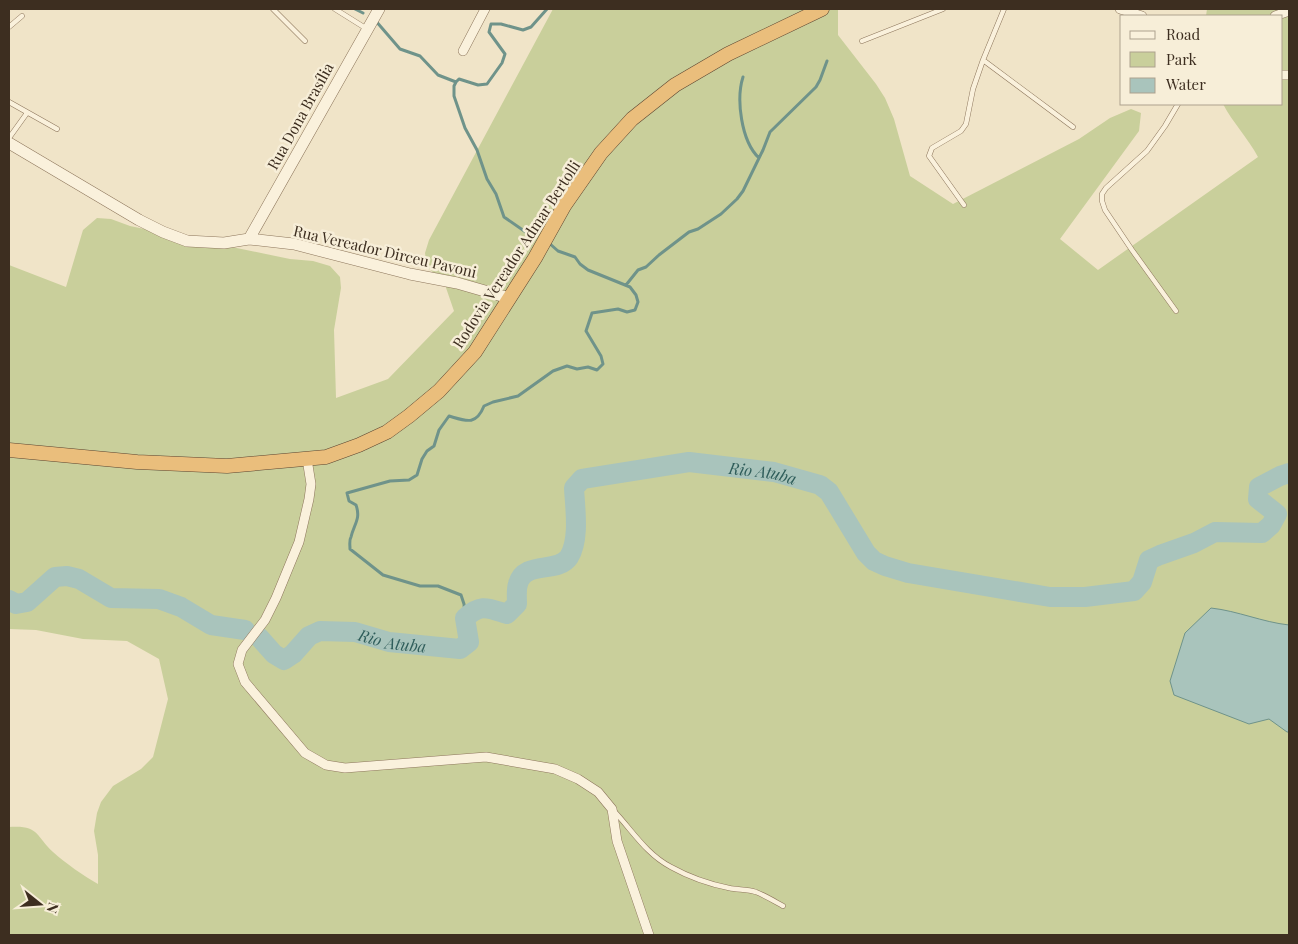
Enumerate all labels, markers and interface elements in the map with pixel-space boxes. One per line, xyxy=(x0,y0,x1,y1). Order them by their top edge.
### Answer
legend xyxy=(1120,15,1283,105)
text: Road xyxy=(1166,24,1200,44)
text: Park xyxy=(1166,49,1198,69)
street label: Rua Dona Brasília xyxy=(262,59,338,173)
text: Water xyxy=(1165,74,1206,94)
street label: Rodovia Vereador Admar Bertolli xyxy=(448,156,585,352)
street label: Rua Vereador Dirceu Pavoni xyxy=(291,220,479,282)
water label: Rio Atuba xyxy=(727,456,799,488)
water label: Rio Atuba xyxy=(355,623,427,656)
north arrow xyxy=(15,879,65,929)
text: N xyxy=(42,900,63,916)

